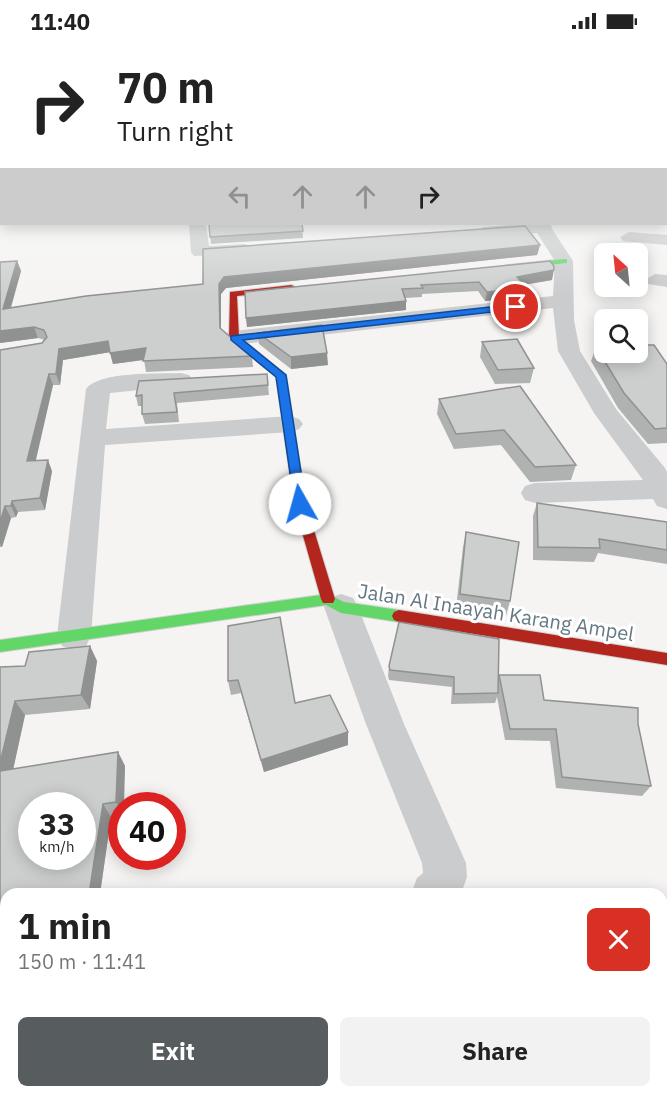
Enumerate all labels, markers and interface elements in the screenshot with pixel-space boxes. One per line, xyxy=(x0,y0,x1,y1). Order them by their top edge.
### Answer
text: 11:40 xyxy=(30,7,90,36)
text: 70 m xyxy=(117,60,215,115)
icon: right xyxy=(18,66,96,144)
text: Turn right xyxy=(117,113,234,148)
icon: left xyxy=(223,180,256,213)
icon: ahead xyxy=(286,180,319,213)
icon: ahead xyxy=(349,180,382,213)
icon: right xyxy=(412,180,445,213)
north arrow xyxy=(594,243,648,297)
map controls xyxy=(594,243,648,363)
pin xyxy=(490,281,541,332)
icon: arrive xyxy=(499,290,532,323)
button: search xyxy=(594,309,648,363)
position arrow xyxy=(268,472,332,536)
street label: Jalan Al Inaayah Karang Ampel xyxy=(356,577,636,647)
speed limit sign: 40 xyxy=(108,792,186,870)
text: 33 xyxy=(39,804,75,843)
text: km/h xyxy=(39,837,75,856)
text: 1 min xyxy=(18,902,112,949)
button: close xyxy=(587,908,650,971)
text: 150 m · 11:41 xyxy=(18,948,146,975)
button: Exit xyxy=(18,1017,328,1086)
button: Share xyxy=(340,1017,650,1086)

